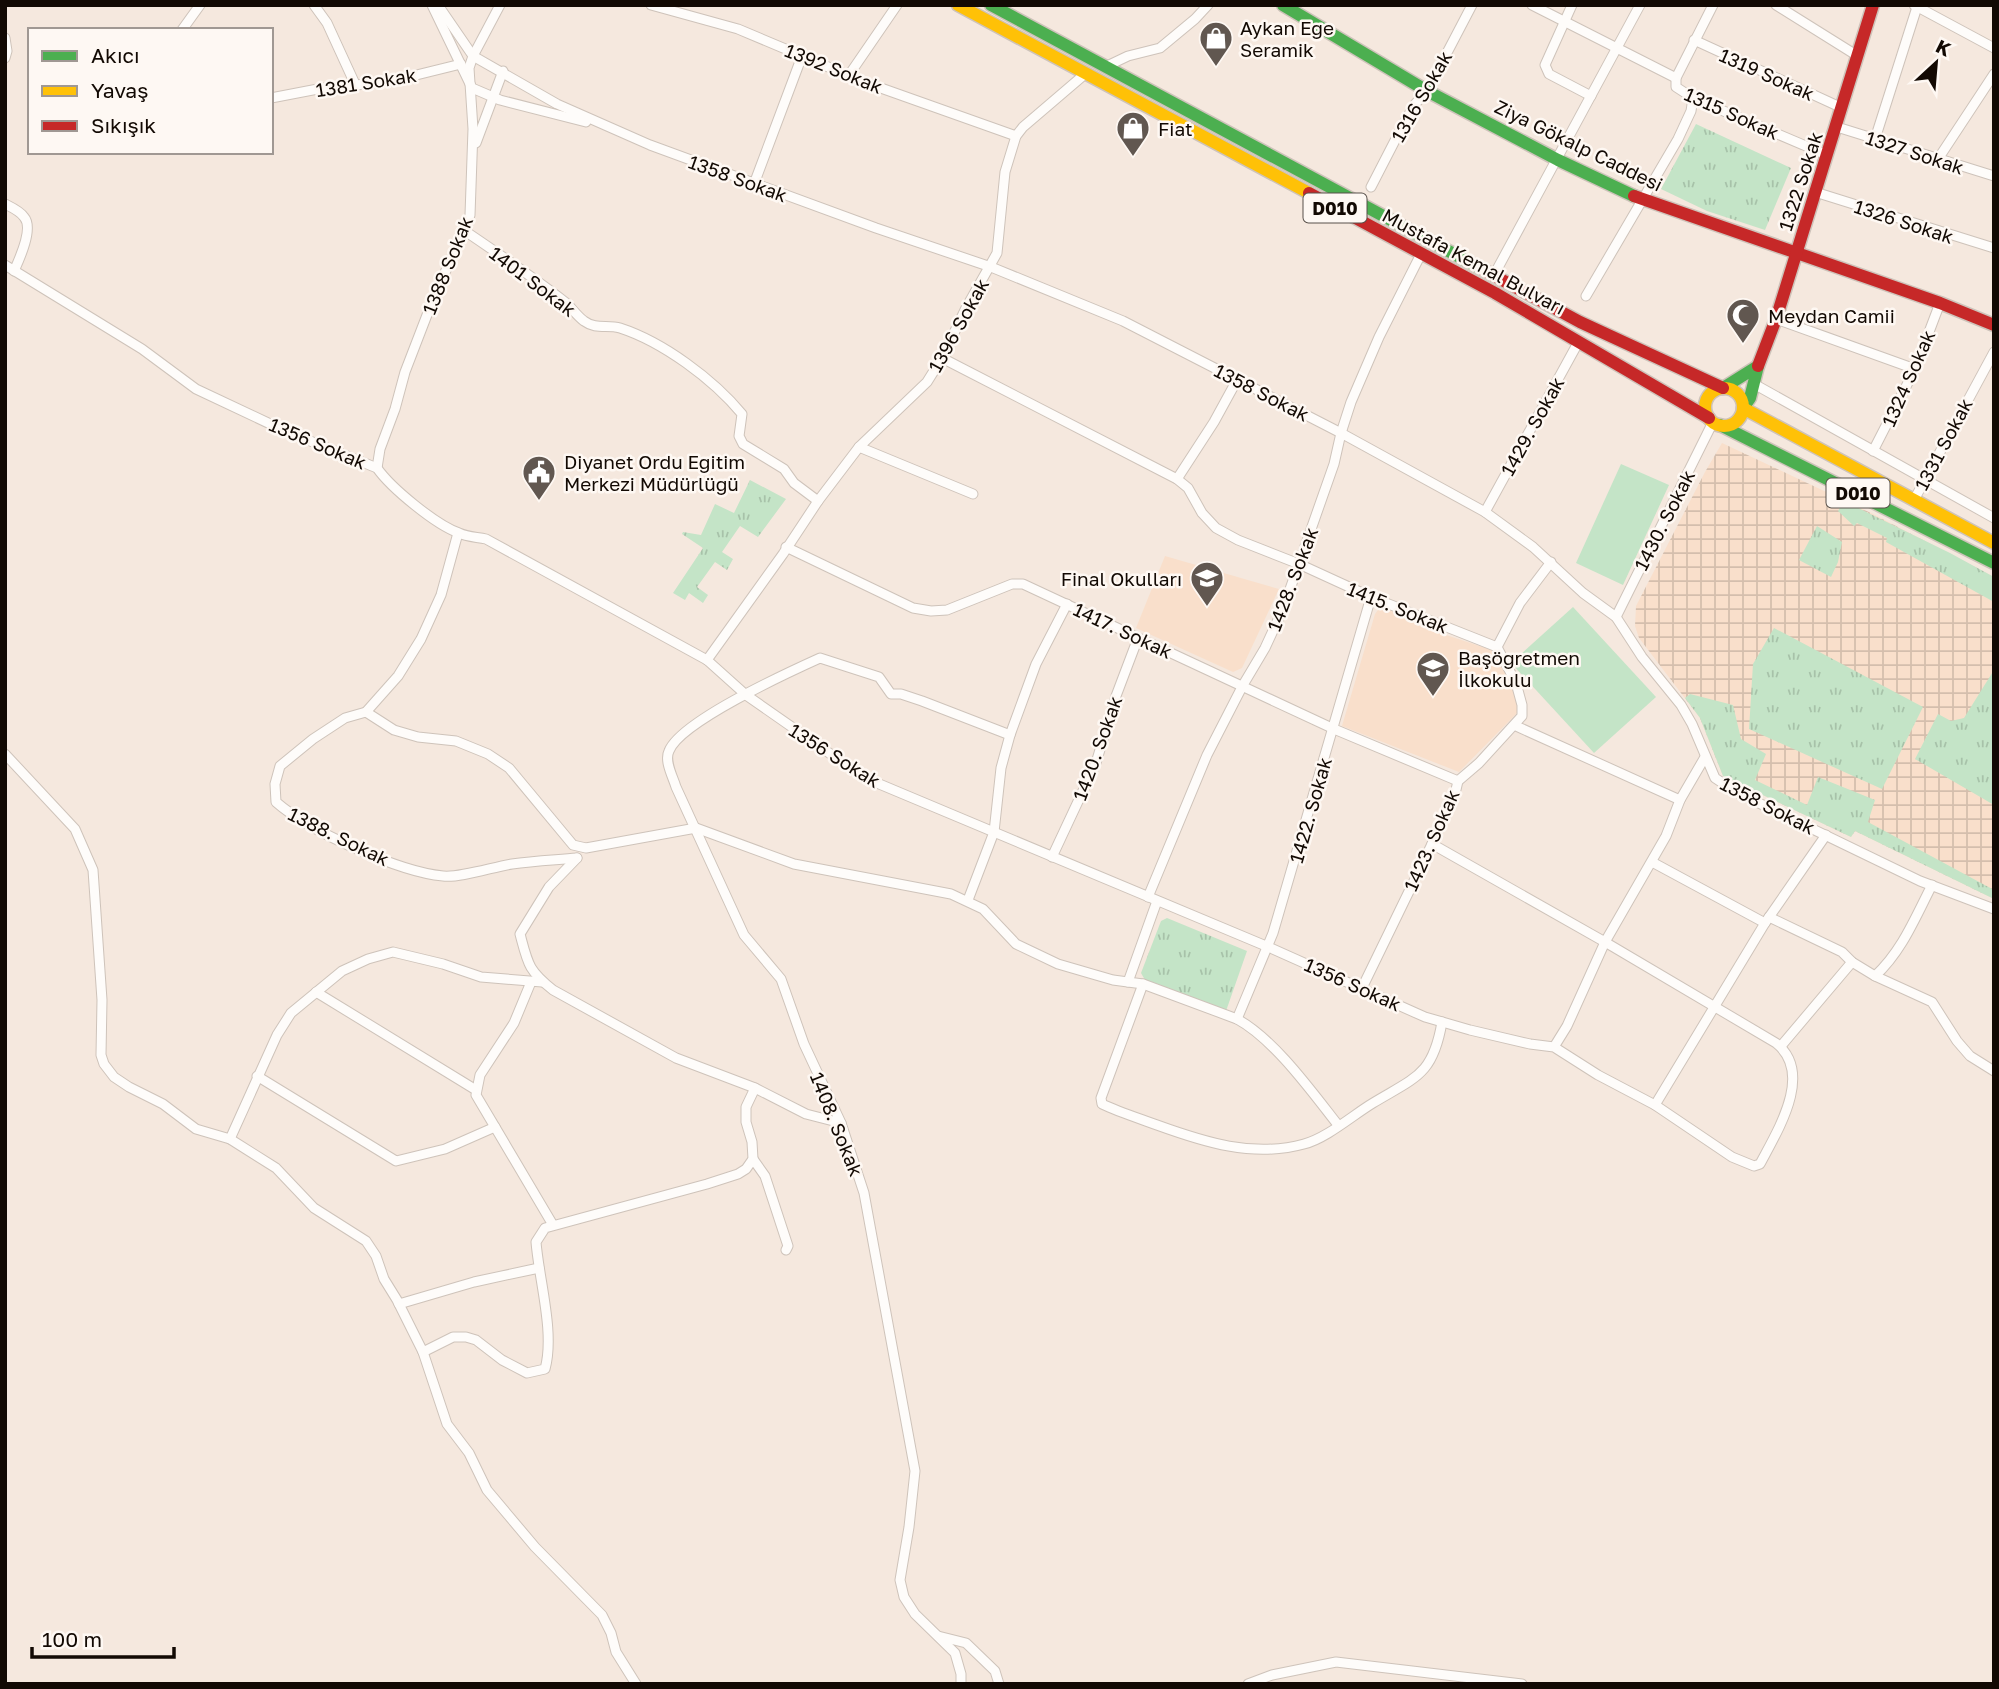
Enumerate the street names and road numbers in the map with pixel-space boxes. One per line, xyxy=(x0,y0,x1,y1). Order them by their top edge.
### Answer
street label: 1392 Sokak xyxy=(782,38,886,98)
street label: 1319 Sokak xyxy=(1716,43,1818,105)
street label: 1316 Sokak xyxy=(1386,46,1456,146)
street label: 1381 Sokak xyxy=(314,63,418,101)
street label: 1315 Sokak xyxy=(1681,82,1783,144)
street label: Ziya Gökalp Caddesi xyxy=(1491,94,1667,196)
street label: 1327 Sokak xyxy=(1863,125,1967,179)
street label: 1322 Sokak xyxy=(1773,128,1827,233)
street label: 1358 Sokak xyxy=(686,150,791,207)
road number: D010 xyxy=(1304,194,1366,223)
street label: 1326 Sokak xyxy=(1851,194,1957,248)
street label: Mustafa Kemal Bulvarı xyxy=(1379,203,1569,319)
street label: 1388 Sokak xyxy=(417,212,477,317)
street label: 1401 Sokak xyxy=(485,241,581,321)
street label: 1396 Sokak xyxy=(923,274,993,376)
street label: 1324 Sokak xyxy=(1876,326,1940,430)
street label: 1358 Sokak xyxy=(1211,358,1313,426)
street label: 1429. Sokak xyxy=(1495,372,1569,479)
street label: 1331 Sokak xyxy=(1909,394,1977,494)
street label: 1356 Sokak xyxy=(266,412,370,474)
street label: 1430. Sokak xyxy=(1629,466,1699,574)
road number: D010 xyxy=(1826,478,1890,508)
street label: 1428. Sokak xyxy=(1262,524,1322,634)
street label: 1415. Sokak xyxy=(1344,576,1452,638)
street label: 1417. Sokak xyxy=(1070,597,1176,663)
street label: 1420. Sokak xyxy=(1067,692,1127,803)
street label: 1356 Sokak xyxy=(785,718,885,792)
street label: 1422. Sokak xyxy=(1284,754,1336,865)
street label: 1358 Sokak xyxy=(1717,771,1819,839)
street label: 1423. Sokak xyxy=(1398,785,1464,894)
street label: 1388. Sokak xyxy=(285,802,393,870)
street label: 1356 Sokak xyxy=(1301,953,1405,1016)
street label: 1408. Sokak xyxy=(806,1069,868,1180)

